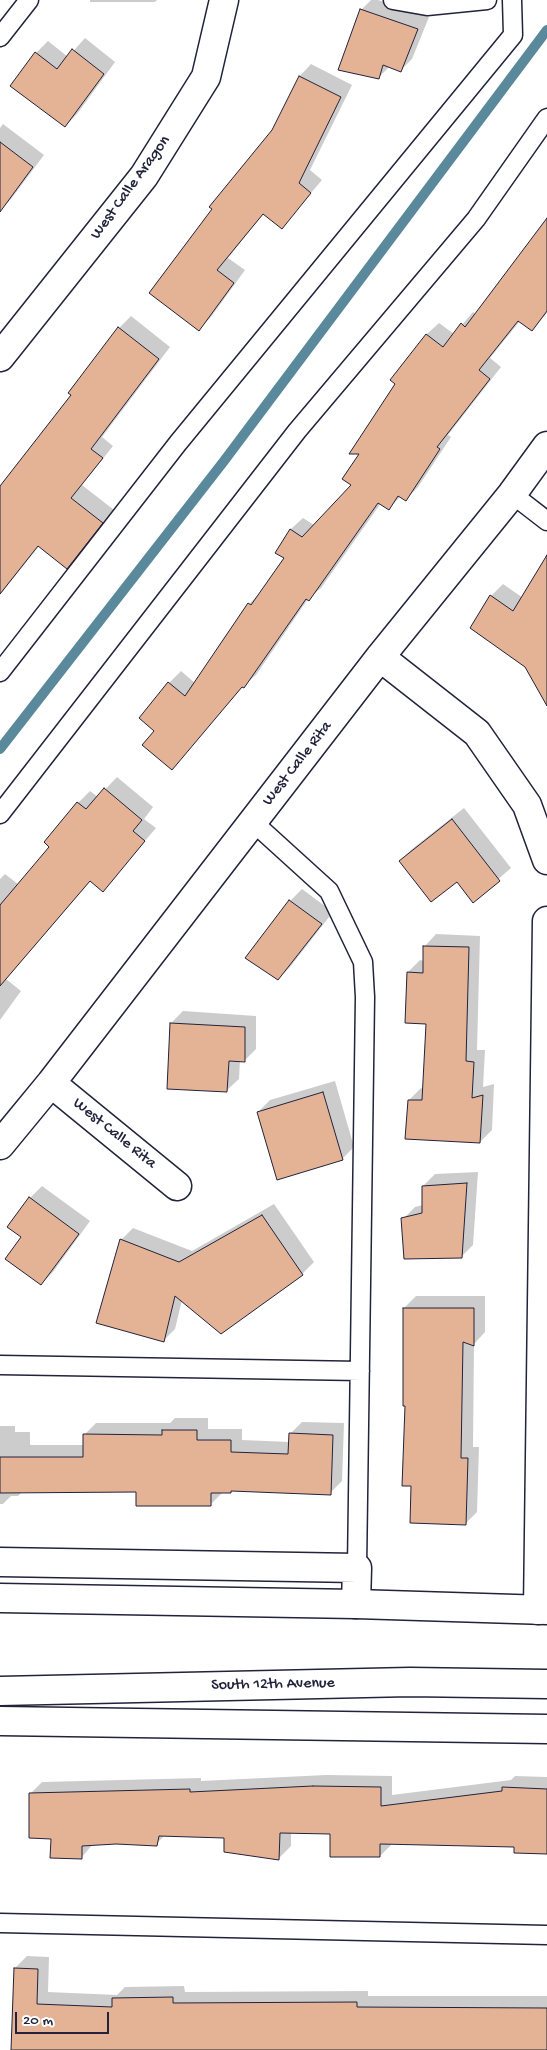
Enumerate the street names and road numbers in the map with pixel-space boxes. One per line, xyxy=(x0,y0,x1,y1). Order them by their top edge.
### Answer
street label: West Calle Aragon xyxy=(87,132,175,244)
street label: West Calle Rita xyxy=(259,718,337,810)
street label: West Calle Rita xyxy=(68,1094,160,1174)
street label: South 12th Avenue xyxy=(211,1674,335,1696)

